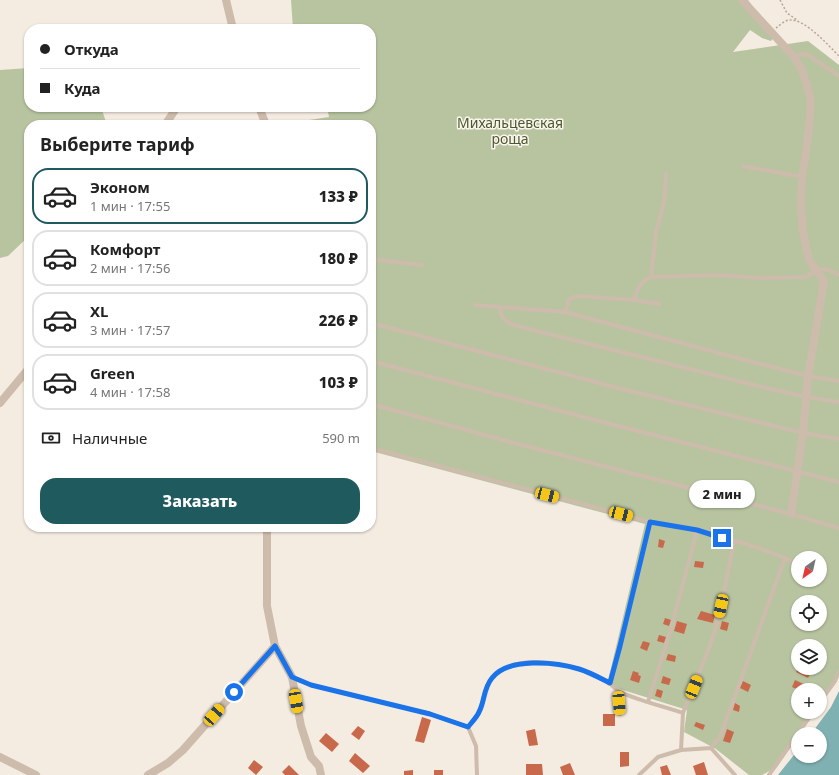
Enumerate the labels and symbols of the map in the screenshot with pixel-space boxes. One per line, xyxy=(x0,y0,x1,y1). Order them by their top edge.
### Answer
park label: Михальцевская роща xyxy=(457,113,563,148)
callout: 2 мин xyxy=(689,480,755,508)
car xyxy=(534,486,560,504)
car xyxy=(608,505,634,523)
route end xyxy=(713,529,731,547)
north arrow xyxy=(791,551,827,587)
car xyxy=(713,593,729,619)
car xyxy=(684,674,704,700)
route start xyxy=(225,683,243,701)
car xyxy=(288,688,304,714)
car xyxy=(612,691,626,715)
car xyxy=(202,702,226,728)

